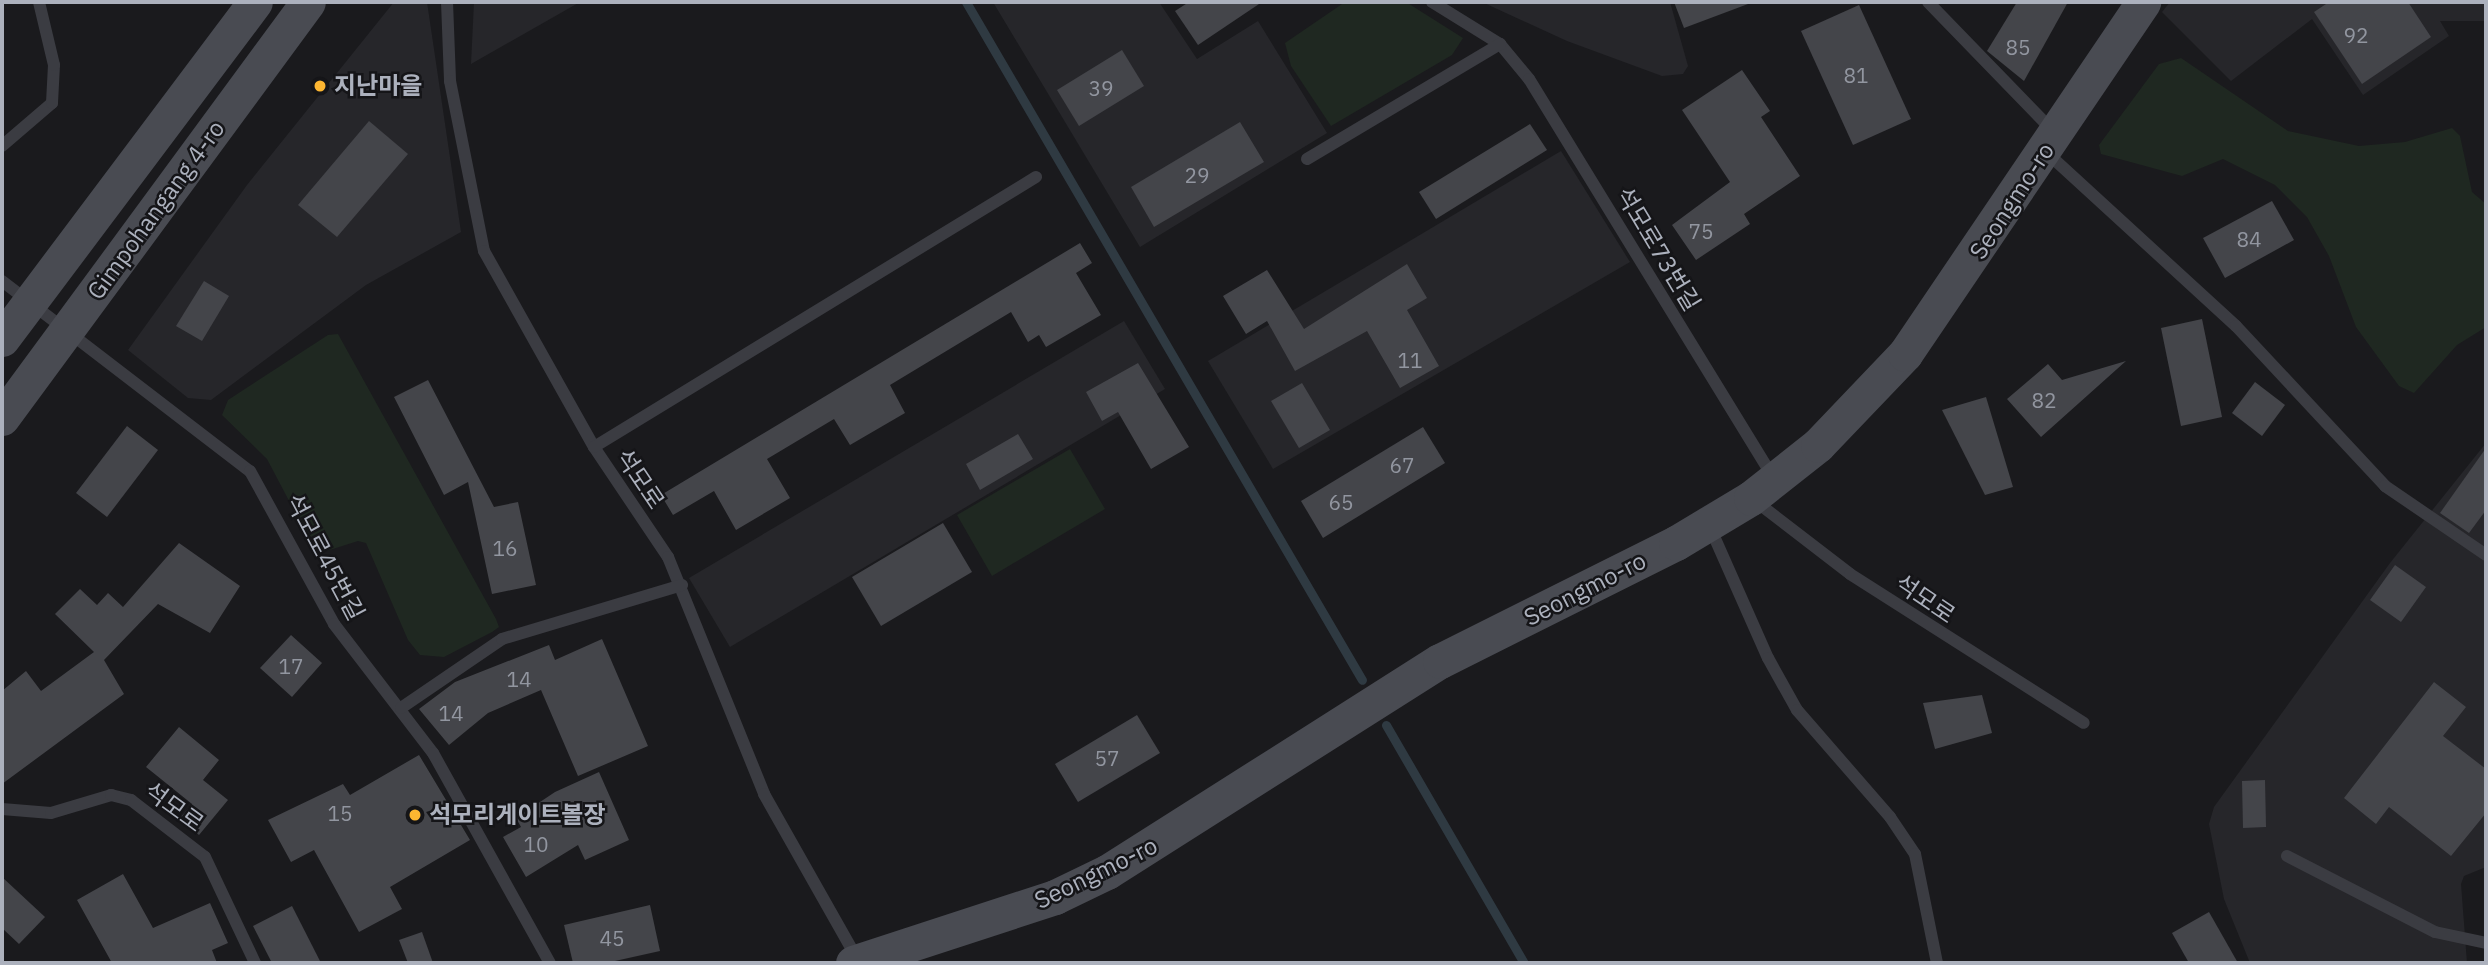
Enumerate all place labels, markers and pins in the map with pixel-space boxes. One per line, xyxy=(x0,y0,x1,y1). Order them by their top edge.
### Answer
place label: 지난마을 xyxy=(334,72,422,100)
marker: 지난마을 xyxy=(312,78,328,94)
place label: 석모리게이트볼장 xyxy=(429,801,606,829)
marker: 석모리게이트볼장 xyxy=(407,807,423,823)

